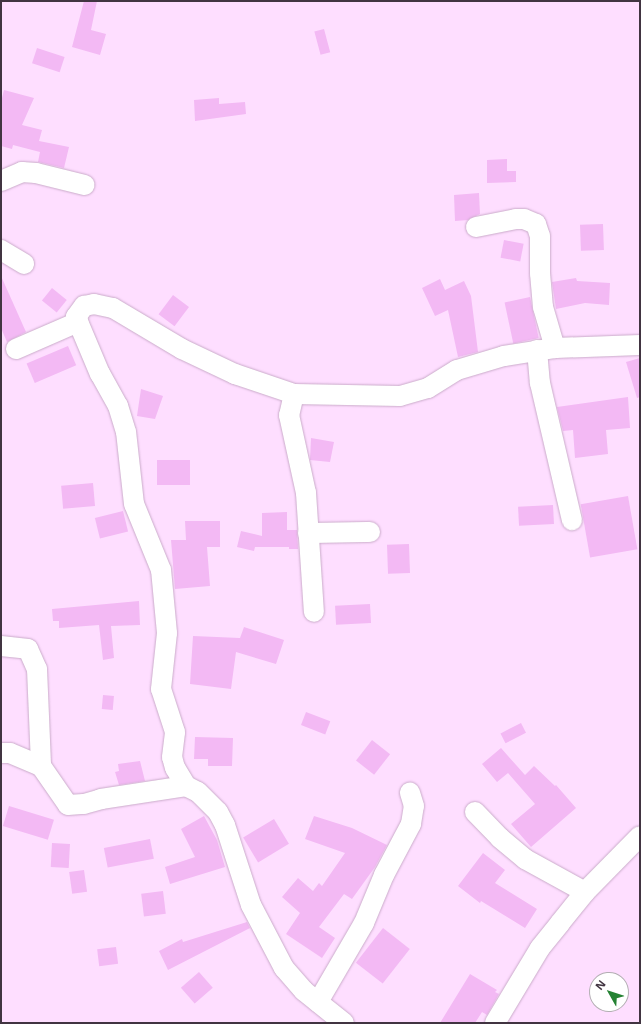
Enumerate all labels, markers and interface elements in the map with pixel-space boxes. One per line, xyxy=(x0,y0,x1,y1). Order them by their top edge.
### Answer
north arrow xyxy=(589,972,629,1012)
text: N xyxy=(591,977,609,993)

